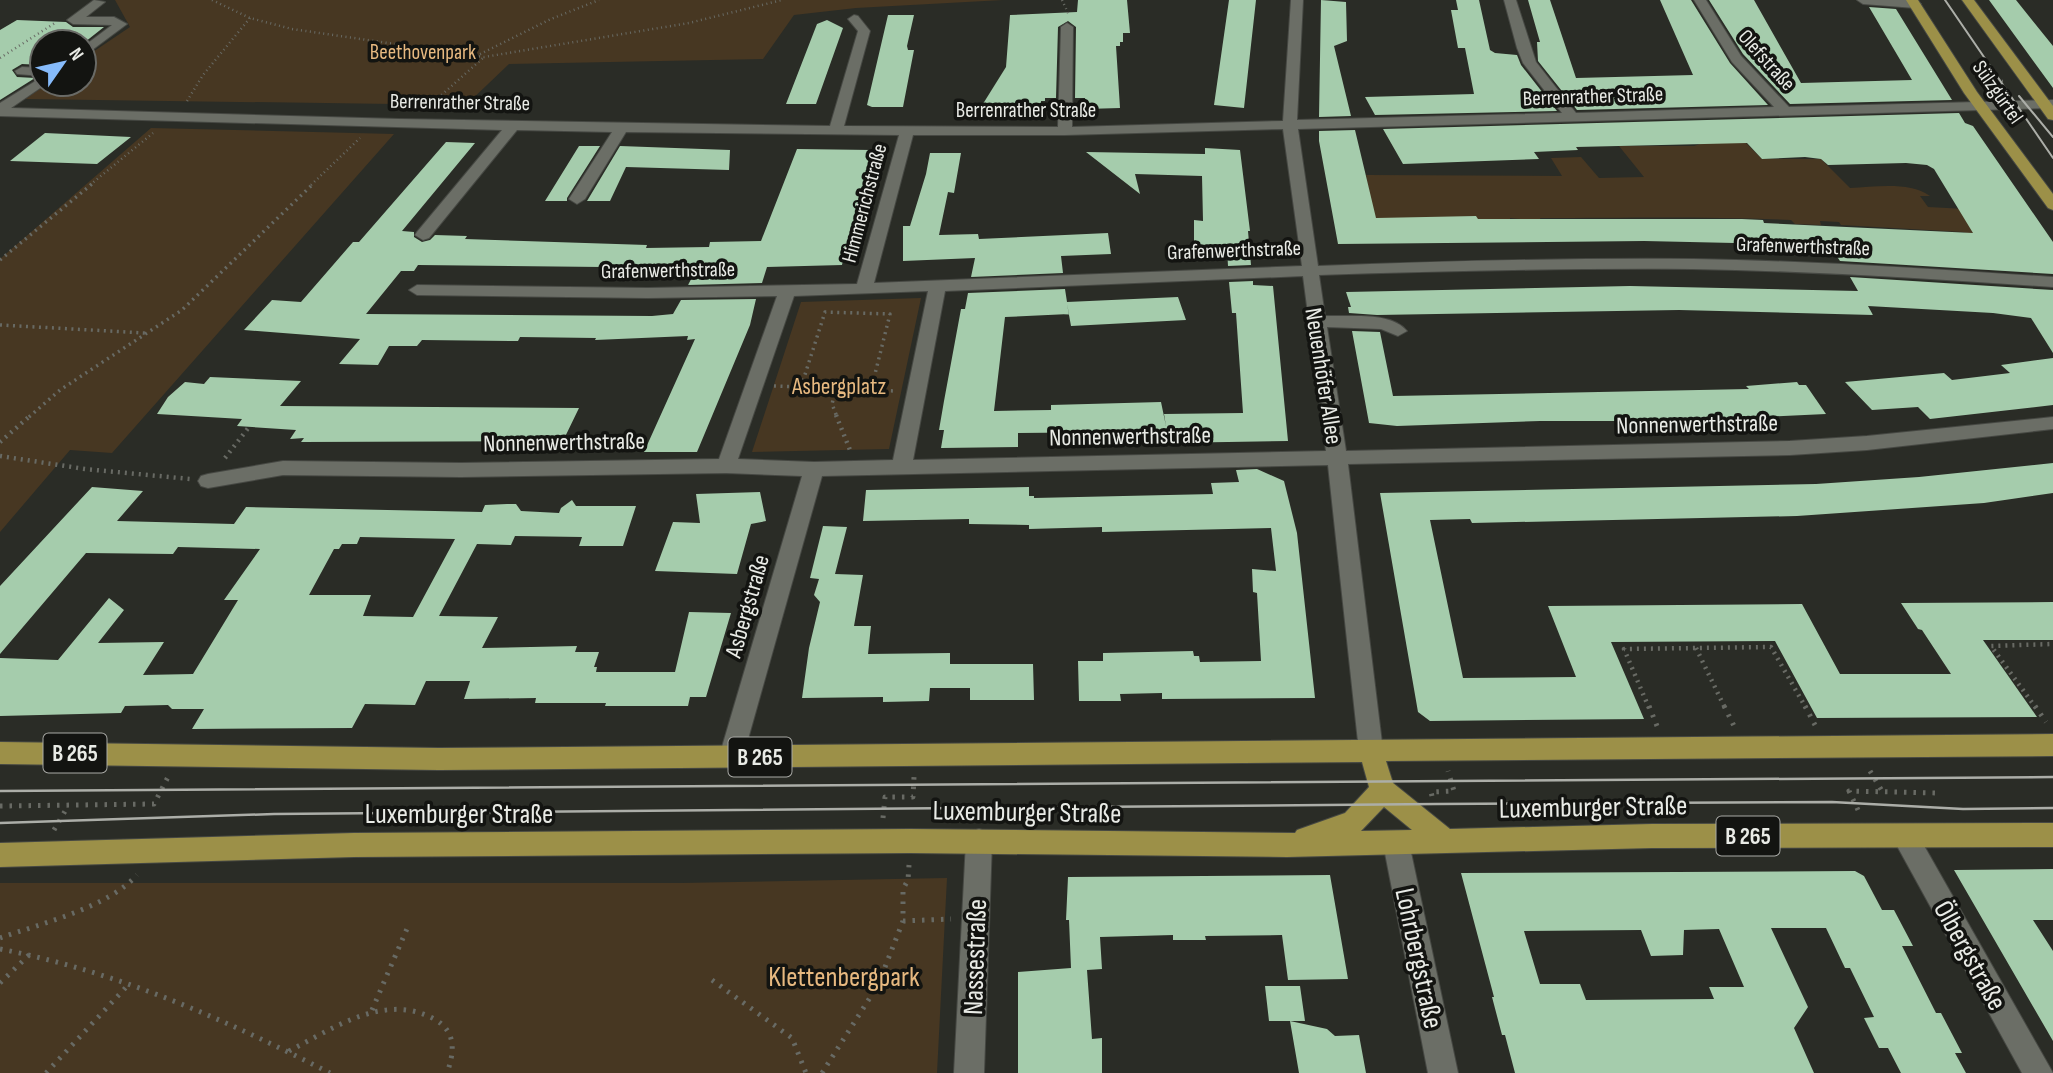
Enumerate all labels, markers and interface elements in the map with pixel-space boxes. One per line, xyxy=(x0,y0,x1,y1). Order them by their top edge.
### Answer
street label: Olefstraße xyxy=(1733,25,1801,96)
north arrow xyxy=(28,28,98,98)
park label: Beethovenpark xyxy=(370,40,476,65)
text: N xyxy=(63,44,88,65)
street label: Sülzgürtel xyxy=(1967,56,2028,129)
street label: Berrenrather Straße xyxy=(1522,82,1664,111)
street label: Berrenrather Straße xyxy=(390,89,530,116)
street label: Berrenrather Straße xyxy=(956,98,1096,123)
street label: Himmerichstraße xyxy=(837,141,892,265)
street label: Grafenwerthstraße xyxy=(1736,232,1870,261)
street label: Grafenwerthstraße xyxy=(1167,236,1301,265)
street label: Grafenwerthstraße xyxy=(601,257,735,284)
street label: Neuenhöfer Allee xyxy=(1298,306,1349,446)
park label: Asbergplatz xyxy=(791,372,886,401)
street label: Nonnenwerthstraße xyxy=(1616,409,1778,440)
street label: Nonnenwerthstraße xyxy=(1049,421,1211,452)
street label: Nonnenwerthstraße xyxy=(483,427,645,458)
street label: Asbergstraße xyxy=(719,551,776,662)
road number: B 265 xyxy=(43,734,106,772)
road number: B 265 xyxy=(728,737,792,776)
street label: Luxemburger Straße xyxy=(1498,789,1688,826)
street label: Luxemburger Straße xyxy=(932,794,1122,831)
street label: Luxemburger Straße xyxy=(365,798,553,831)
road number: B 265 xyxy=(1716,816,1780,856)
street label: Lohrbergstraße xyxy=(1388,885,1450,1032)
street label: Ölbergstraße xyxy=(1926,895,2013,1016)
street label: Nassestraße xyxy=(957,898,994,1016)
park label: Klettenbergpark xyxy=(768,961,920,994)

